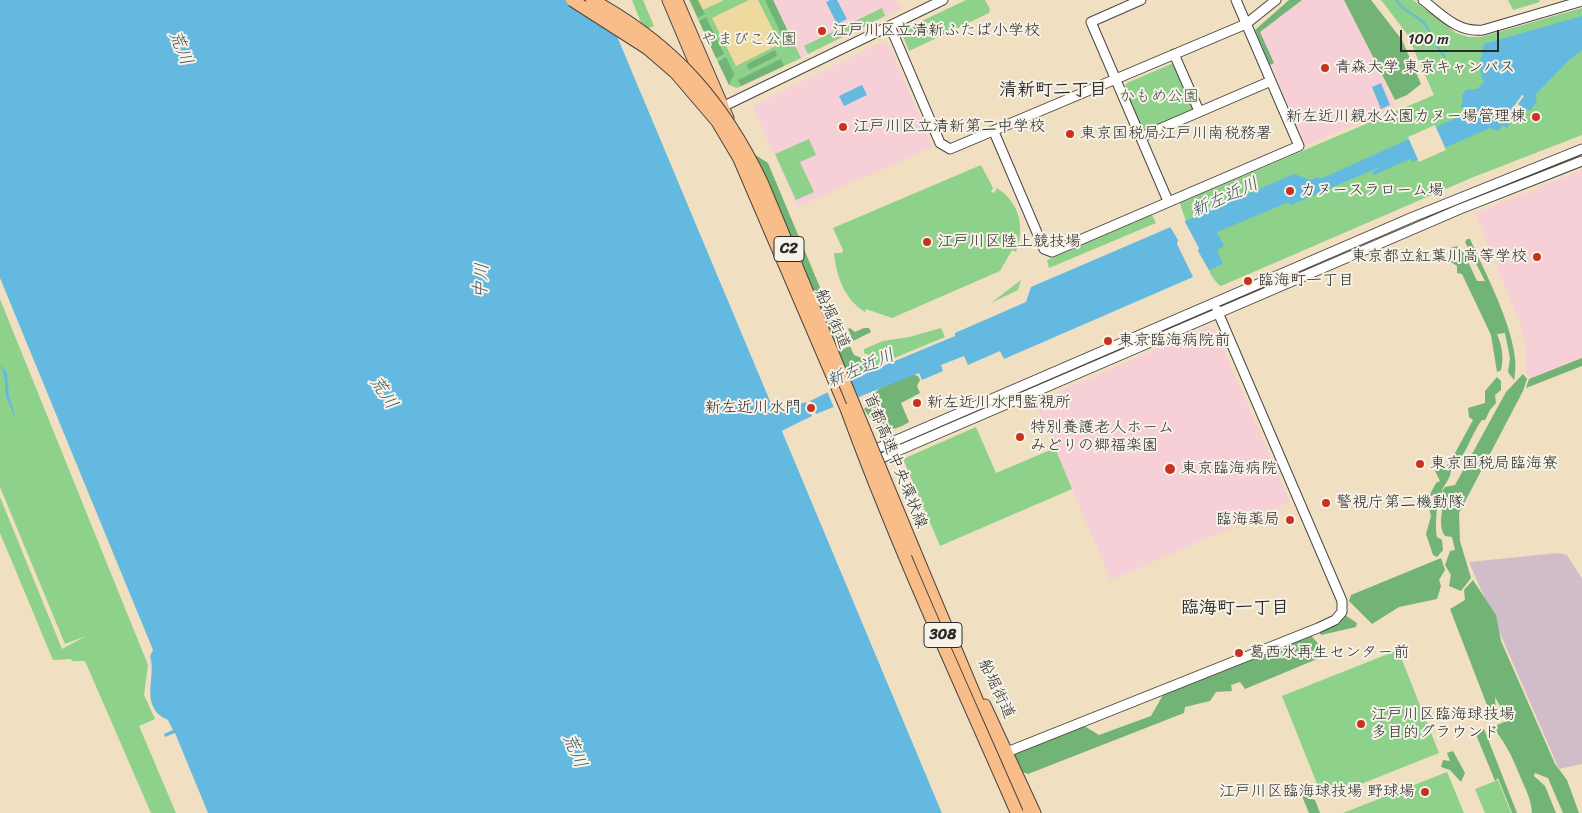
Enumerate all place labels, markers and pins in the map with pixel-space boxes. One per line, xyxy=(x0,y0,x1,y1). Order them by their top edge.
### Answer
place label: 江戸川区立清新ふたば小学校 xyxy=(832,21,1040,41)
marker: 江戸川区立清新ふたば小学校 xyxy=(816,25,828,37)
place label: 青森大学 東京キャンパス xyxy=(1335,58,1515,78)
marker: 青森大学 東京キャンパス xyxy=(1319,62,1331,74)
place label: 新左近川親水公園カヌー場管理棟 xyxy=(1286,107,1526,127)
marker: 新左近川親水公園カヌー場管理棟 xyxy=(1530,111,1542,123)
place label: 江戸川区立清新第二中学校 xyxy=(853,117,1045,137)
marker: 江戸川区立清新第二中学校 xyxy=(837,121,849,133)
place label: 東京国税局江戸川南税務署 xyxy=(1080,124,1272,144)
marker: 東京国税局江戸川南税務署 xyxy=(1064,128,1076,140)
place label: カヌースラローム場 xyxy=(1300,181,1444,201)
marker: カヌースラローム場 xyxy=(1284,185,1296,197)
place label: 江戸川区陸上競技場 xyxy=(937,232,1081,252)
marker: 江戸川区陸上競技場 xyxy=(921,236,933,248)
place label: 東京都立紅葉川高等学校 xyxy=(1351,247,1527,267)
marker: 東京都立紅葉川高等学校 xyxy=(1531,251,1543,263)
place label: 臨海町一丁目 xyxy=(1258,271,1354,291)
marker: 臨海町一丁目 xyxy=(1242,275,1254,287)
place label: 東京臨海病院前 xyxy=(1118,331,1230,351)
marker: 東京臨海病院前 xyxy=(1102,335,1114,347)
place label: 新左近川水門監視所 xyxy=(927,393,1071,413)
marker: 新左近川水門監視所 xyxy=(911,397,923,409)
place label: 新左近川水門 xyxy=(705,398,801,418)
marker: 新左近川水門 xyxy=(805,402,817,414)
place label: 特別養護老人ホーム みどりの郷福楽園 xyxy=(1030,418,1174,456)
marker: 特別養護老人ホーム みどりの郷福楽園 xyxy=(1014,431,1026,443)
place label: 東京国税局臨海寮 xyxy=(1430,454,1558,474)
marker: 東京国税局臨海寮 xyxy=(1414,458,1426,470)
place label: 東京臨海病院 xyxy=(1181,459,1277,479)
marker: 東京臨海病院 xyxy=(1163,462,1177,476)
place label: 警視庁第二機動隊 xyxy=(1336,493,1464,513)
marker: 警視庁第二機動隊 xyxy=(1320,497,1332,509)
place label: 臨海薬局 xyxy=(1216,510,1280,530)
marker: 臨海薬局 xyxy=(1284,514,1296,526)
place label: 葛西水再生センター前 xyxy=(1249,643,1409,663)
marker: 葛西水再生センター前 xyxy=(1233,647,1245,659)
place label: 江戸川区臨海球技場 多目的グラウンド xyxy=(1371,705,1515,743)
marker: 江戸川区臨海球技場 多目的グラウンド xyxy=(1355,718,1367,730)
place label: 江戸川区臨海球技場 野球場 xyxy=(1219,782,1415,802)
marker: 江戸川区臨海球技場 野球場 xyxy=(1419,786,1431,798)

